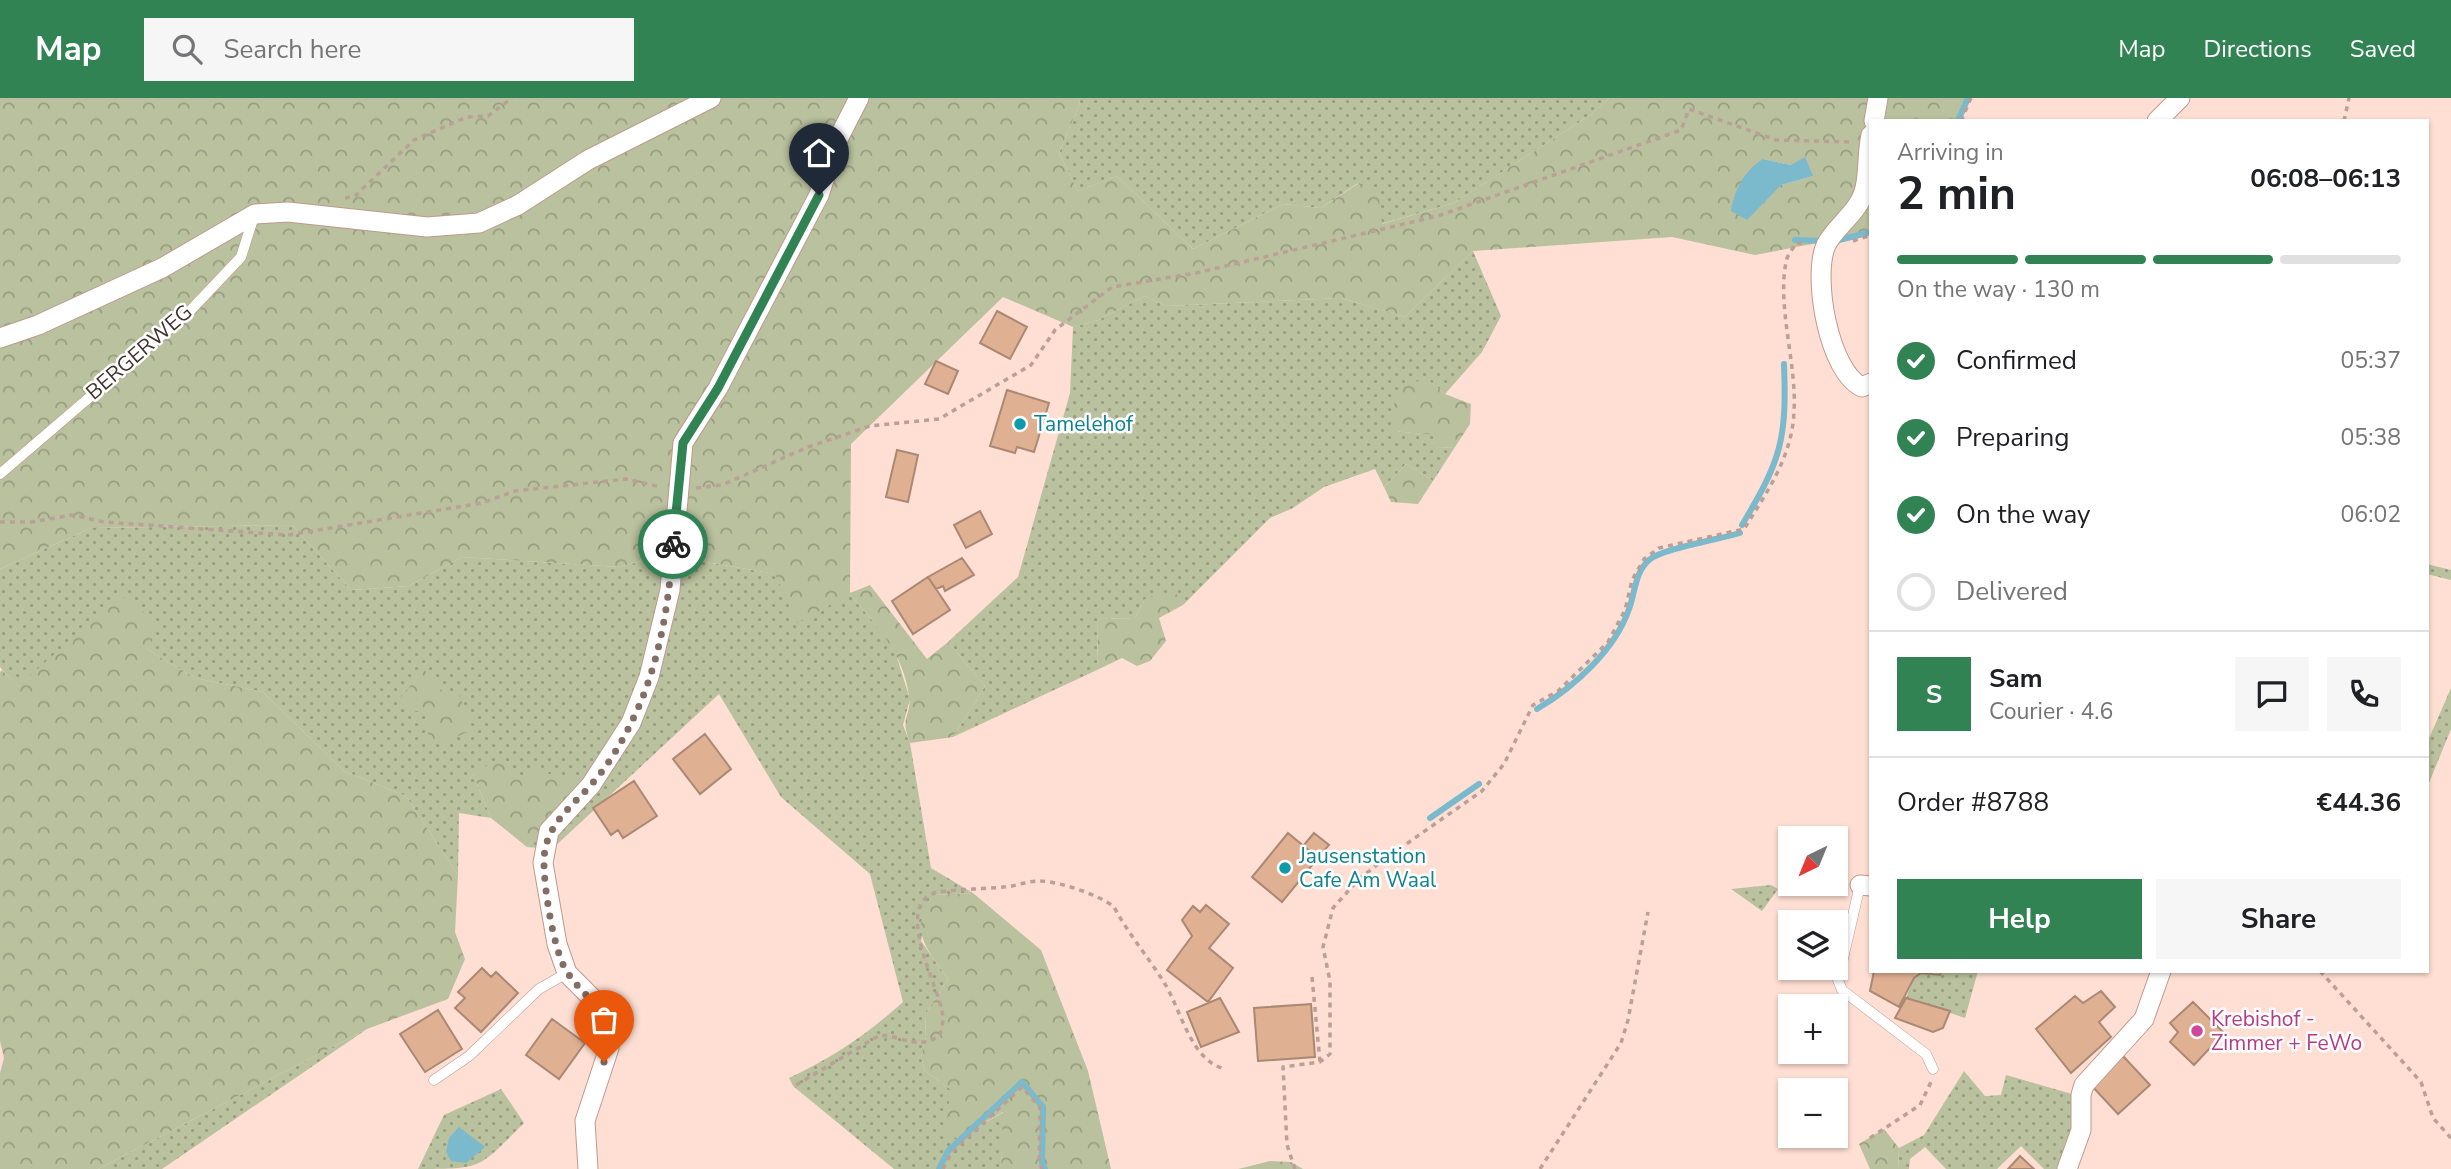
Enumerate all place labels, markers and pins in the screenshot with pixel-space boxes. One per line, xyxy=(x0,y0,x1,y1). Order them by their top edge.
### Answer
pin xyxy=(789,123,849,195)
place label: Tamelehof xyxy=(1034,410,1134,438)
marker: Tamelehof xyxy=(1012,416,1028,432)
place label: Jausenstation Cafe Am Waal xyxy=(1298,842,1437,894)
marker: Jausenstation Cafe Am Waal xyxy=(1277,860,1293,876)
pin xyxy=(574,990,634,1062)
place label: Krebishof - Zimmer + FeWo xyxy=(2211,1005,2362,1057)
marker: Krebishof - Zimmer + FeWo xyxy=(2189,1023,2205,1039)

